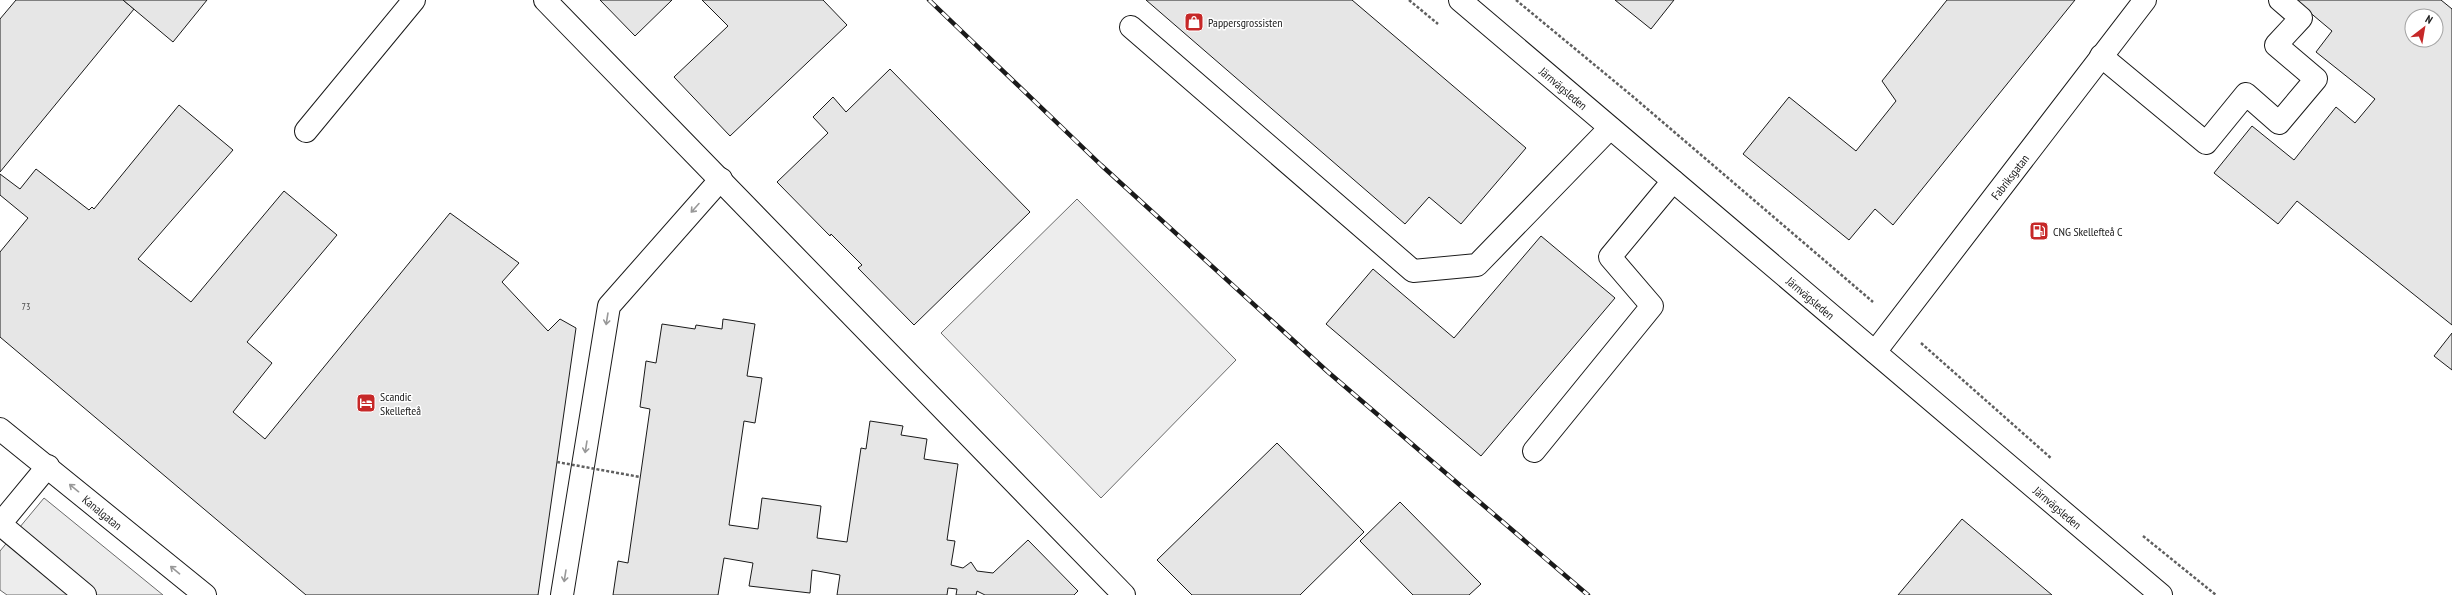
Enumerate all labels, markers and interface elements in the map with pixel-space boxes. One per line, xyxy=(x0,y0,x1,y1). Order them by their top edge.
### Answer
north arrow xyxy=(2404,8,2444,48)
shop icon: Pappersgrossisten xyxy=(1183,11,1205,33)
text: N xyxy=(2423,12,2435,27)
place label: Pappersgrossisten xyxy=(1208,15,1283,30)
street label: Järnvägsleden xyxy=(1536,63,1591,113)
street label: Fabriksgatan xyxy=(1987,151,2032,202)
one-way arrow xyxy=(691,203,700,213)
fuel station icon: CNG Skellefteå C xyxy=(2028,220,2050,242)
place label: CNG Skellefteå C xyxy=(2053,224,2123,239)
street label: Järnvägsleden xyxy=(1783,272,1838,322)
house number: 73 xyxy=(22,300,31,313)
one-way arrow xyxy=(603,312,611,325)
place label: Scandic Skellefteå xyxy=(380,389,421,418)
hotel icon: Scandic Skellefteå xyxy=(355,392,377,414)
one-way arrow xyxy=(582,441,590,454)
street label: Järnvägsleden xyxy=(2030,482,2085,532)
one-way arrow xyxy=(69,483,80,492)
street label: Kanalgatan xyxy=(80,492,125,533)
one-way arrow xyxy=(169,566,180,575)
one-way arrow xyxy=(561,569,569,582)

